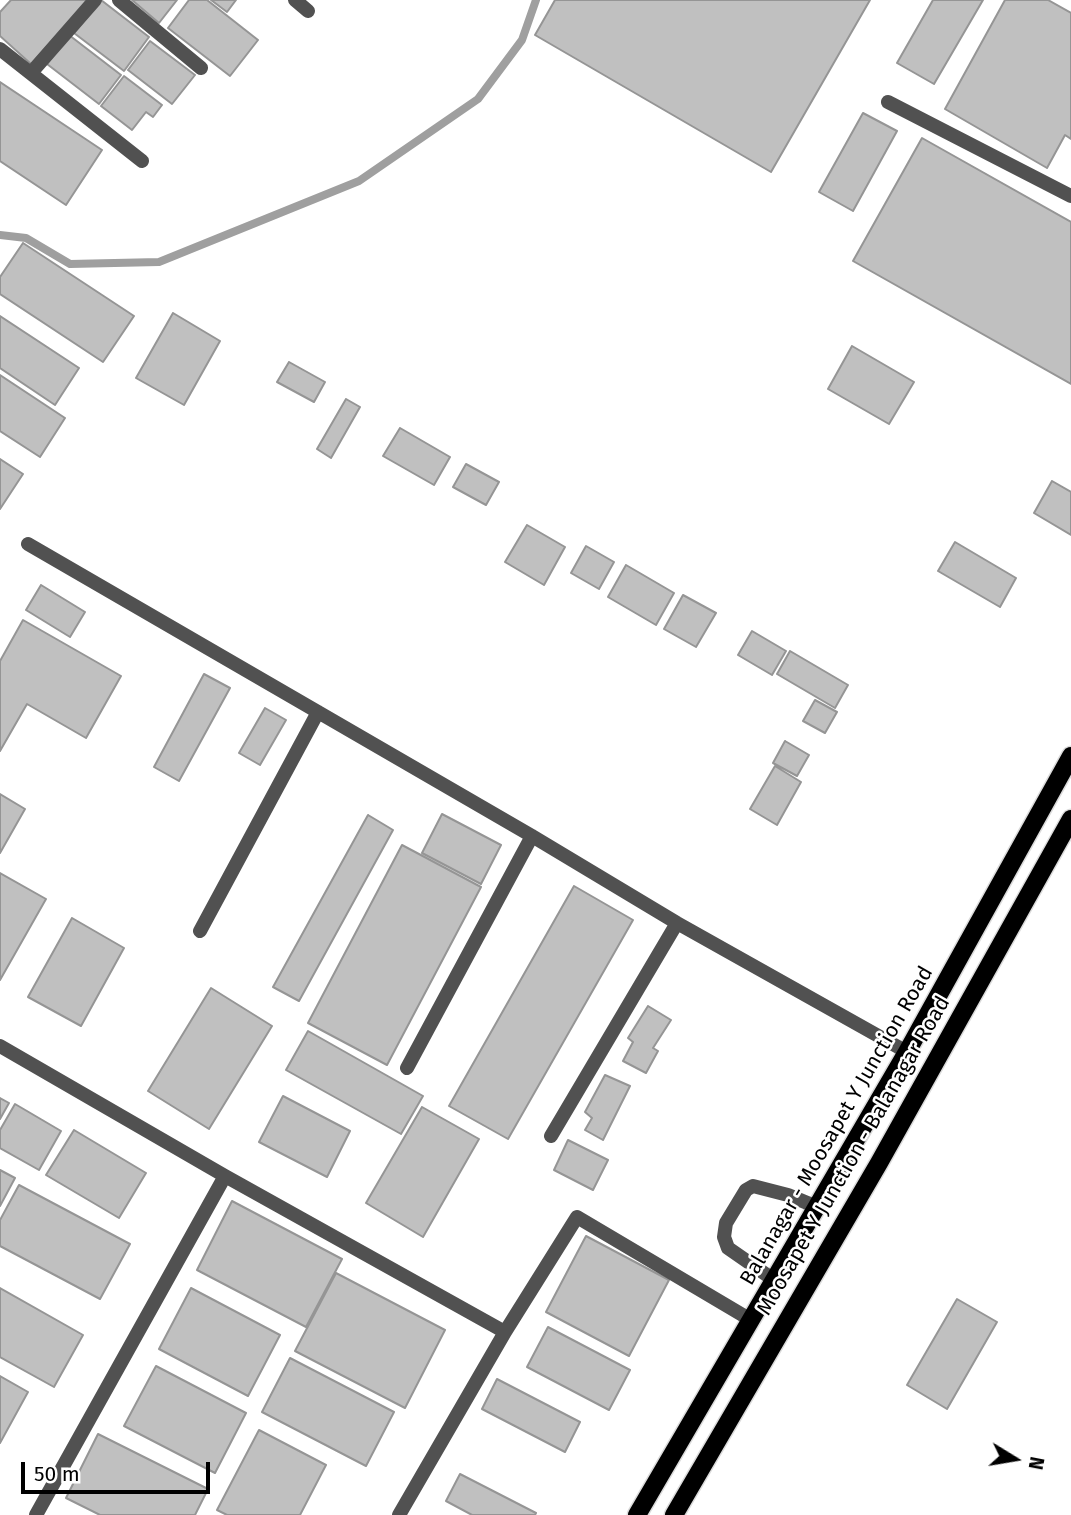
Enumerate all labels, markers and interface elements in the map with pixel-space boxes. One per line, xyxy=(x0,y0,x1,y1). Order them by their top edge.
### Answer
street label: Balanagar - Moosapet Y Junction Road xyxy=(735,962,939,1290)
street label: Moosapet Y Junction - Balanagar Road xyxy=(752,992,956,1320)
north arrow xyxy=(980,1424,1050,1494)
scale bar xyxy=(24,1448,214,1492)
text: N xyxy=(1024,1455,1049,1471)
text: 50 m xyxy=(34,1461,80,1487)

